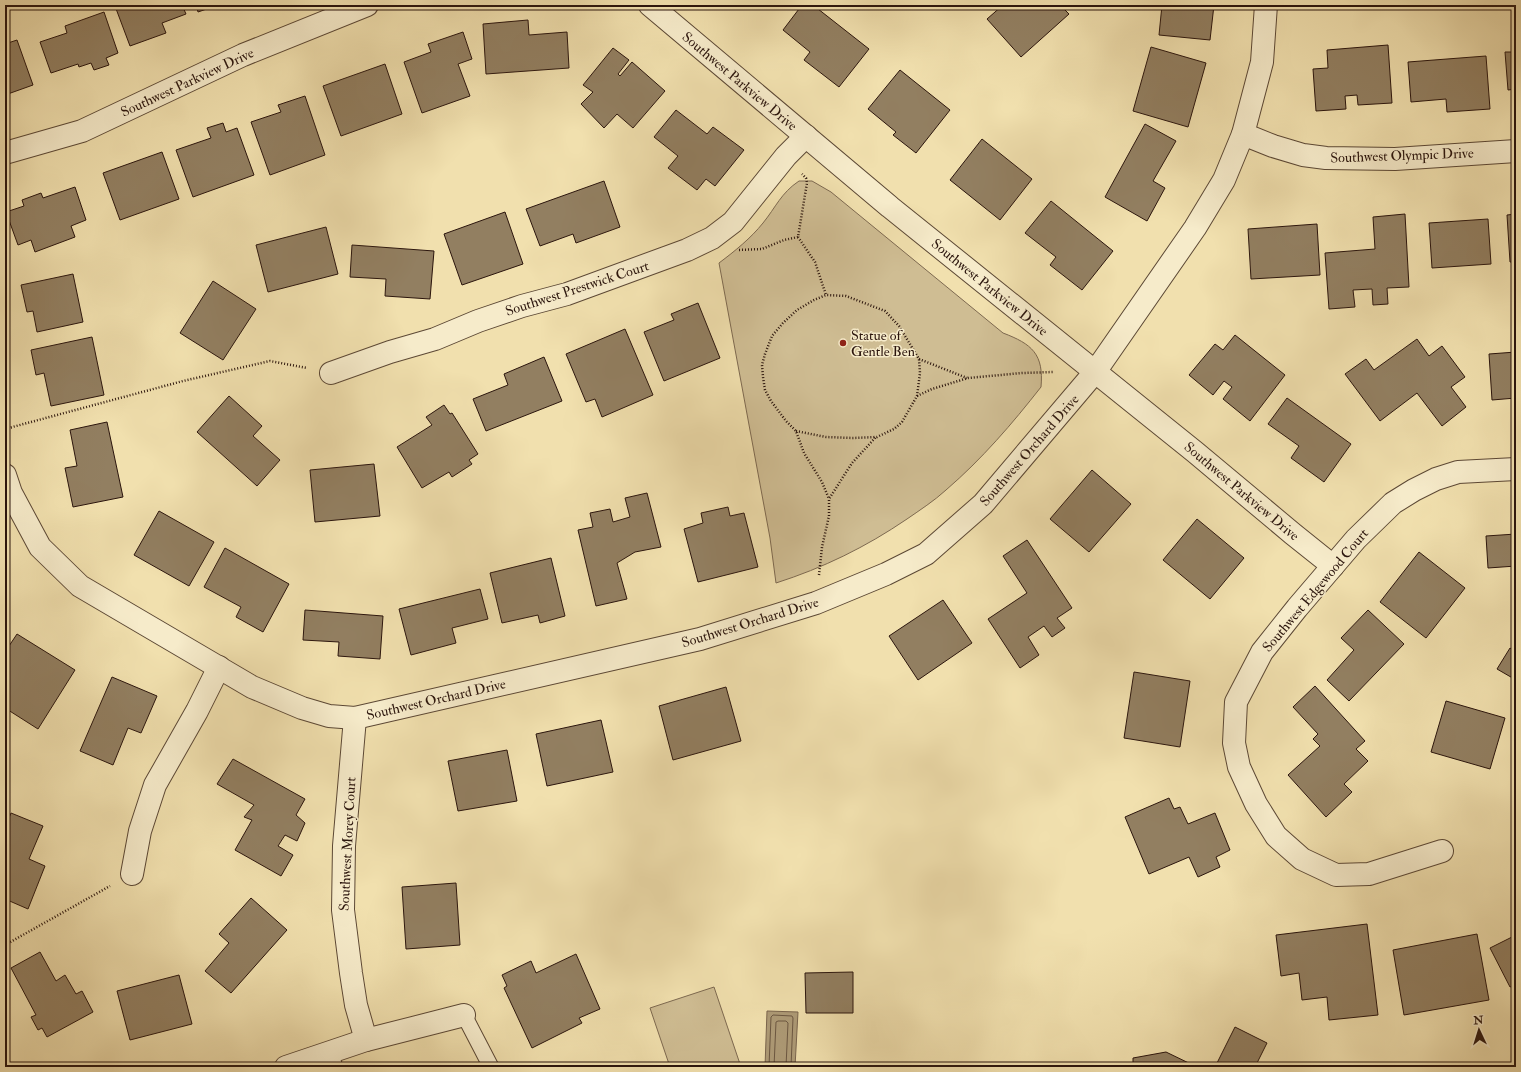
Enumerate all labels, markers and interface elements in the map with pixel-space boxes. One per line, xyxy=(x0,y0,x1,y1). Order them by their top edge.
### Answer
street label: Southwest Parkview Drive xyxy=(679,28,801,135)
street label: Southwest Parkview Drive xyxy=(118,44,257,121)
street label: Southwest Olympic Drive xyxy=(1330,144,1474,167)
street label: Southwest Parkview Drive xyxy=(928,235,1051,340)
street label: Southwest Prestwick Court xyxy=(503,257,652,320)
place label: Statue of Gentle Ben xyxy=(851,327,915,360)
marker: Statue of Gentle Ben xyxy=(838,338,848,348)
street label: Southwest Orchard Drive xyxy=(976,391,1083,510)
street label: Southwest Parkview Drive xyxy=(1181,438,1303,545)
street label: Southwest Edgewood Court xyxy=(1259,525,1372,655)
street label: Southwest Orchard Drive xyxy=(680,593,821,651)
street label: Southwest Orchard Drive xyxy=(365,675,508,724)
street label: Southwest Morey Court xyxy=(335,776,361,912)
north arrow xyxy=(1459,1010,1499,1050)
text: N xyxy=(1472,1014,1485,1027)

